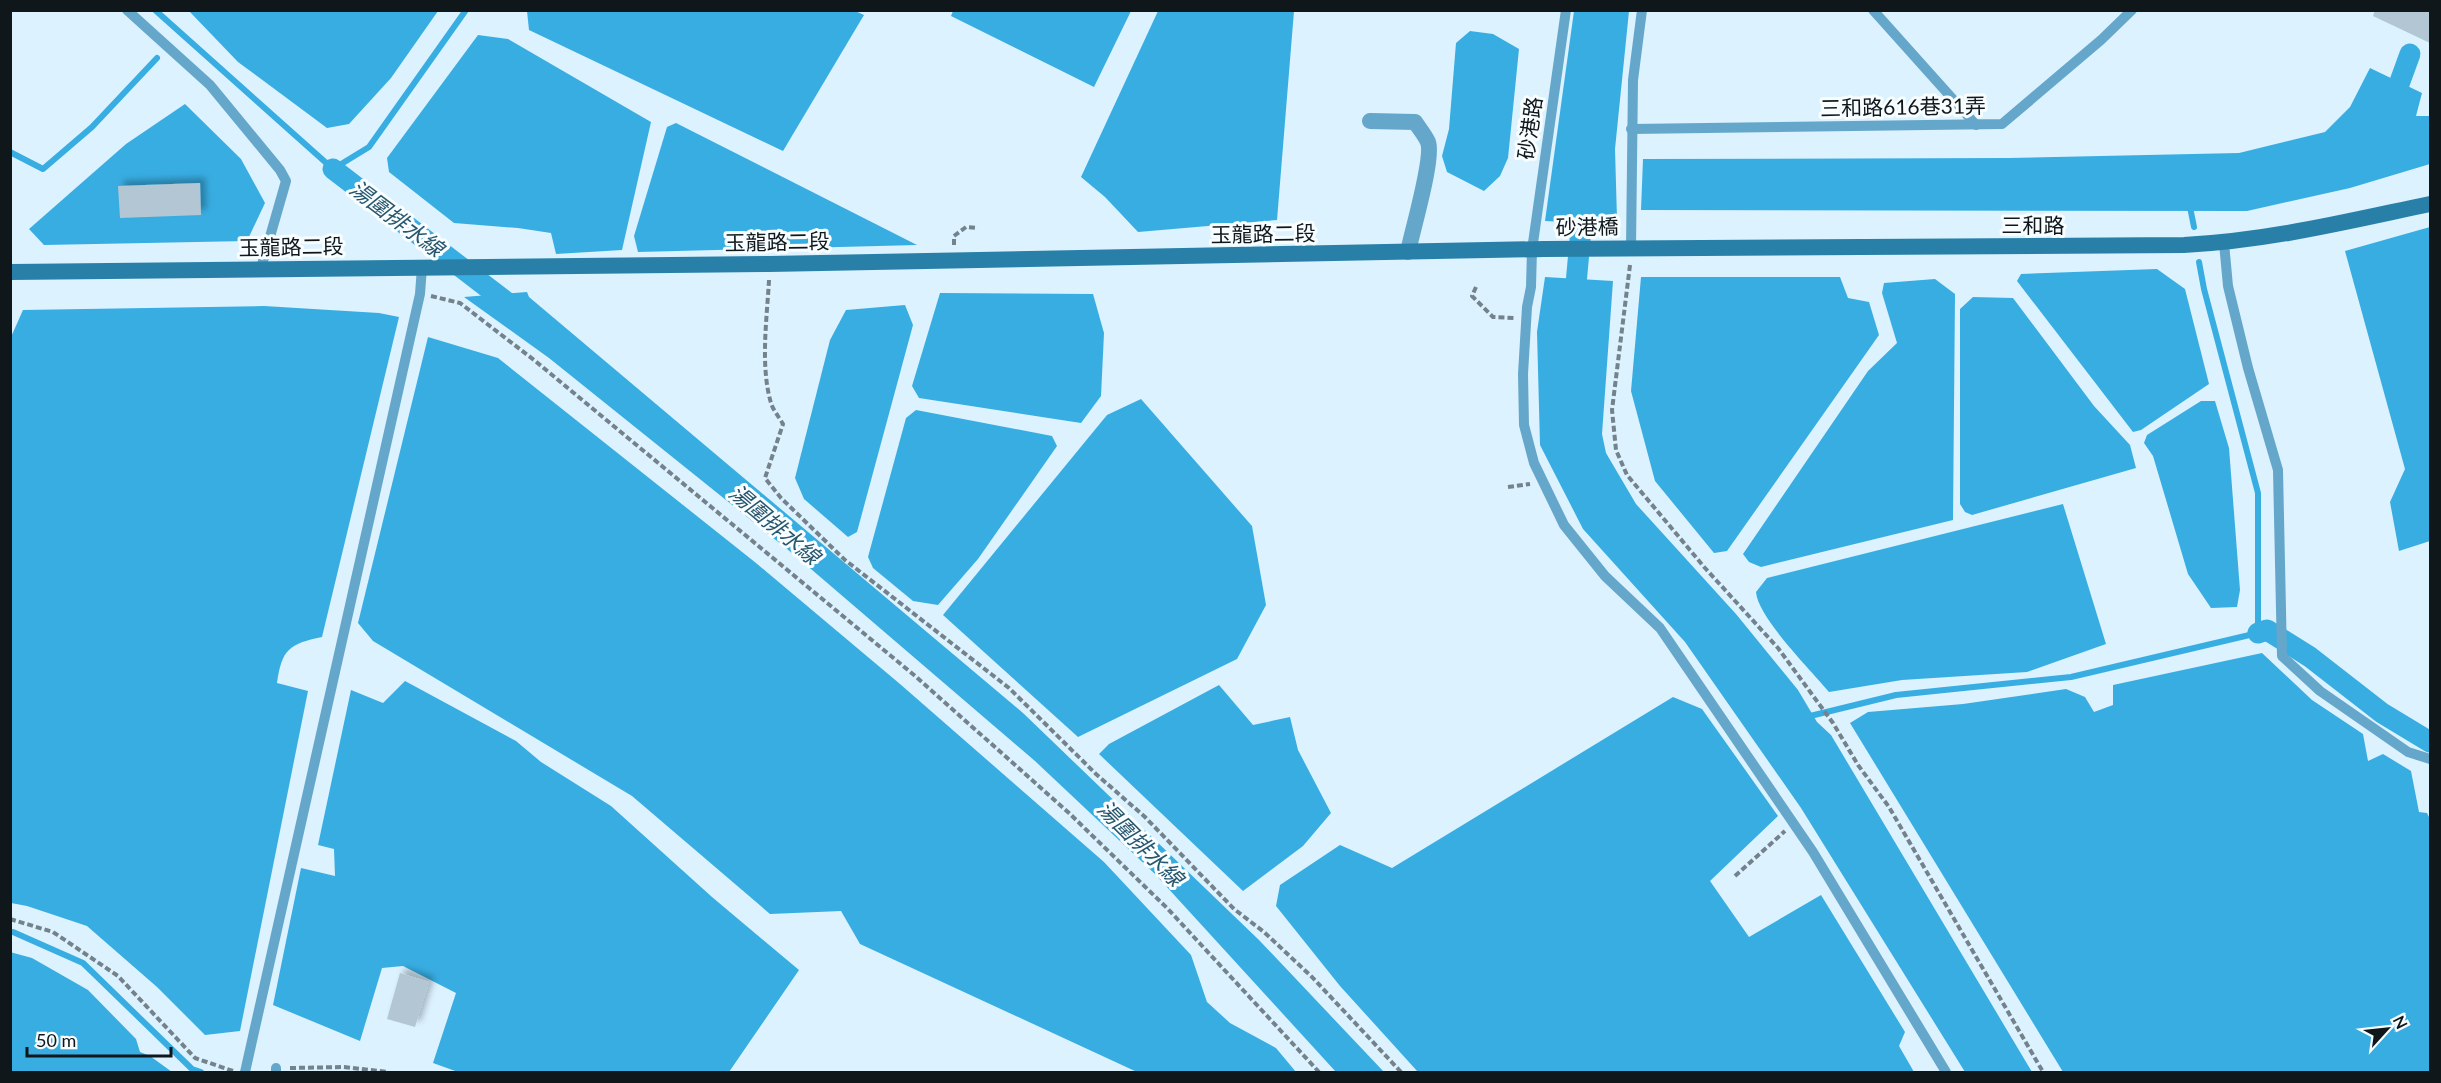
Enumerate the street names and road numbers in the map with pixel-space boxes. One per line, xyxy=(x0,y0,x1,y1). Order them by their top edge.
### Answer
street label: 三和路616巷31弄 xyxy=(1820,92,1986,120)
street label: 砂港路 xyxy=(1512,95,1546,161)
street label: 三和路 xyxy=(2002,212,2065,237)
street label: 砂港橋 xyxy=(1555,213,1619,239)
street label: 玉龍路二段 xyxy=(1210,220,1316,246)
street label: 玉龍路二段 xyxy=(724,228,830,254)
street label: 玉龍路二段 xyxy=(238,233,344,259)

